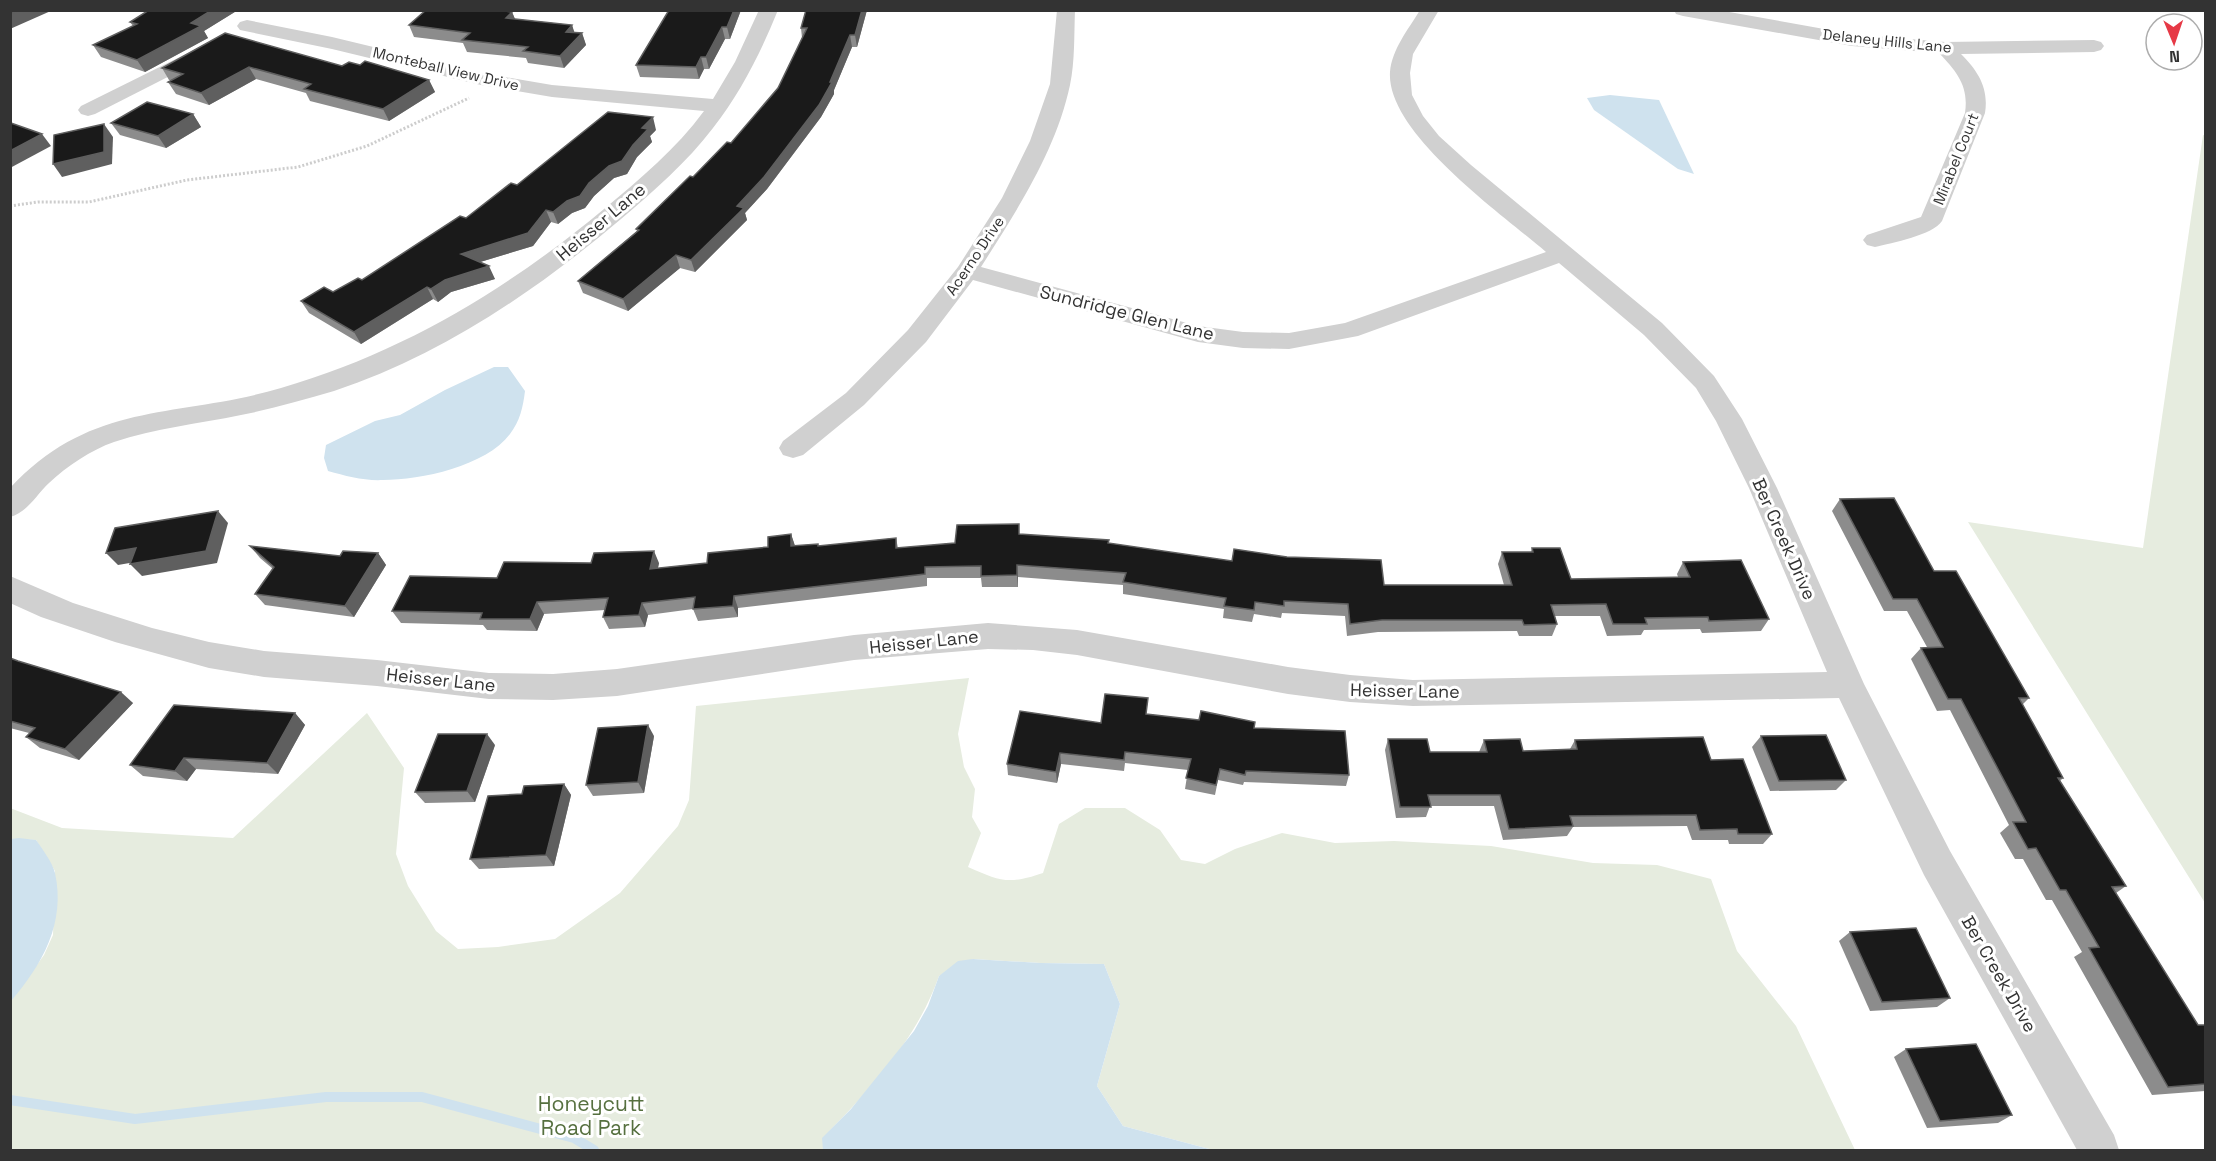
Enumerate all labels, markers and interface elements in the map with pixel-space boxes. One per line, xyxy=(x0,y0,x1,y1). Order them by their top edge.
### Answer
north arrow xyxy=(2144,12,2204,72)
street label: Delaney Hills Lane xyxy=(1822,24,1953,57)
street label: Monteball View Drive xyxy=(371,42,521,95)
text: N xyxy=(2169,46,2180,67)
street label: Mirabel Court xyxy=(1928,110,1983,208)
street label: Heisser Lane xyxy=(551,178,650,266)
street label: Acerno Drive xyxy=(941,213,1008,299)
street label: Sundridge Glen Lane xyxy=(1038,280,1217,345)
street label: Ber Creek Drive xyxy=(1747,474,1822,603)
street label: Heisser Lane xyxy=(868,624,980,659)
street label: Heisser Lane xyxy=(385,662,497,697)
street label: Heisser Lane xyxy=(1350,678,1460,703)
street label: Ber Creek Drive xyxy=(1957,911,2042,1036)
park label: Honeycutt Road Park xyxy=(538,1090,644,1141)

